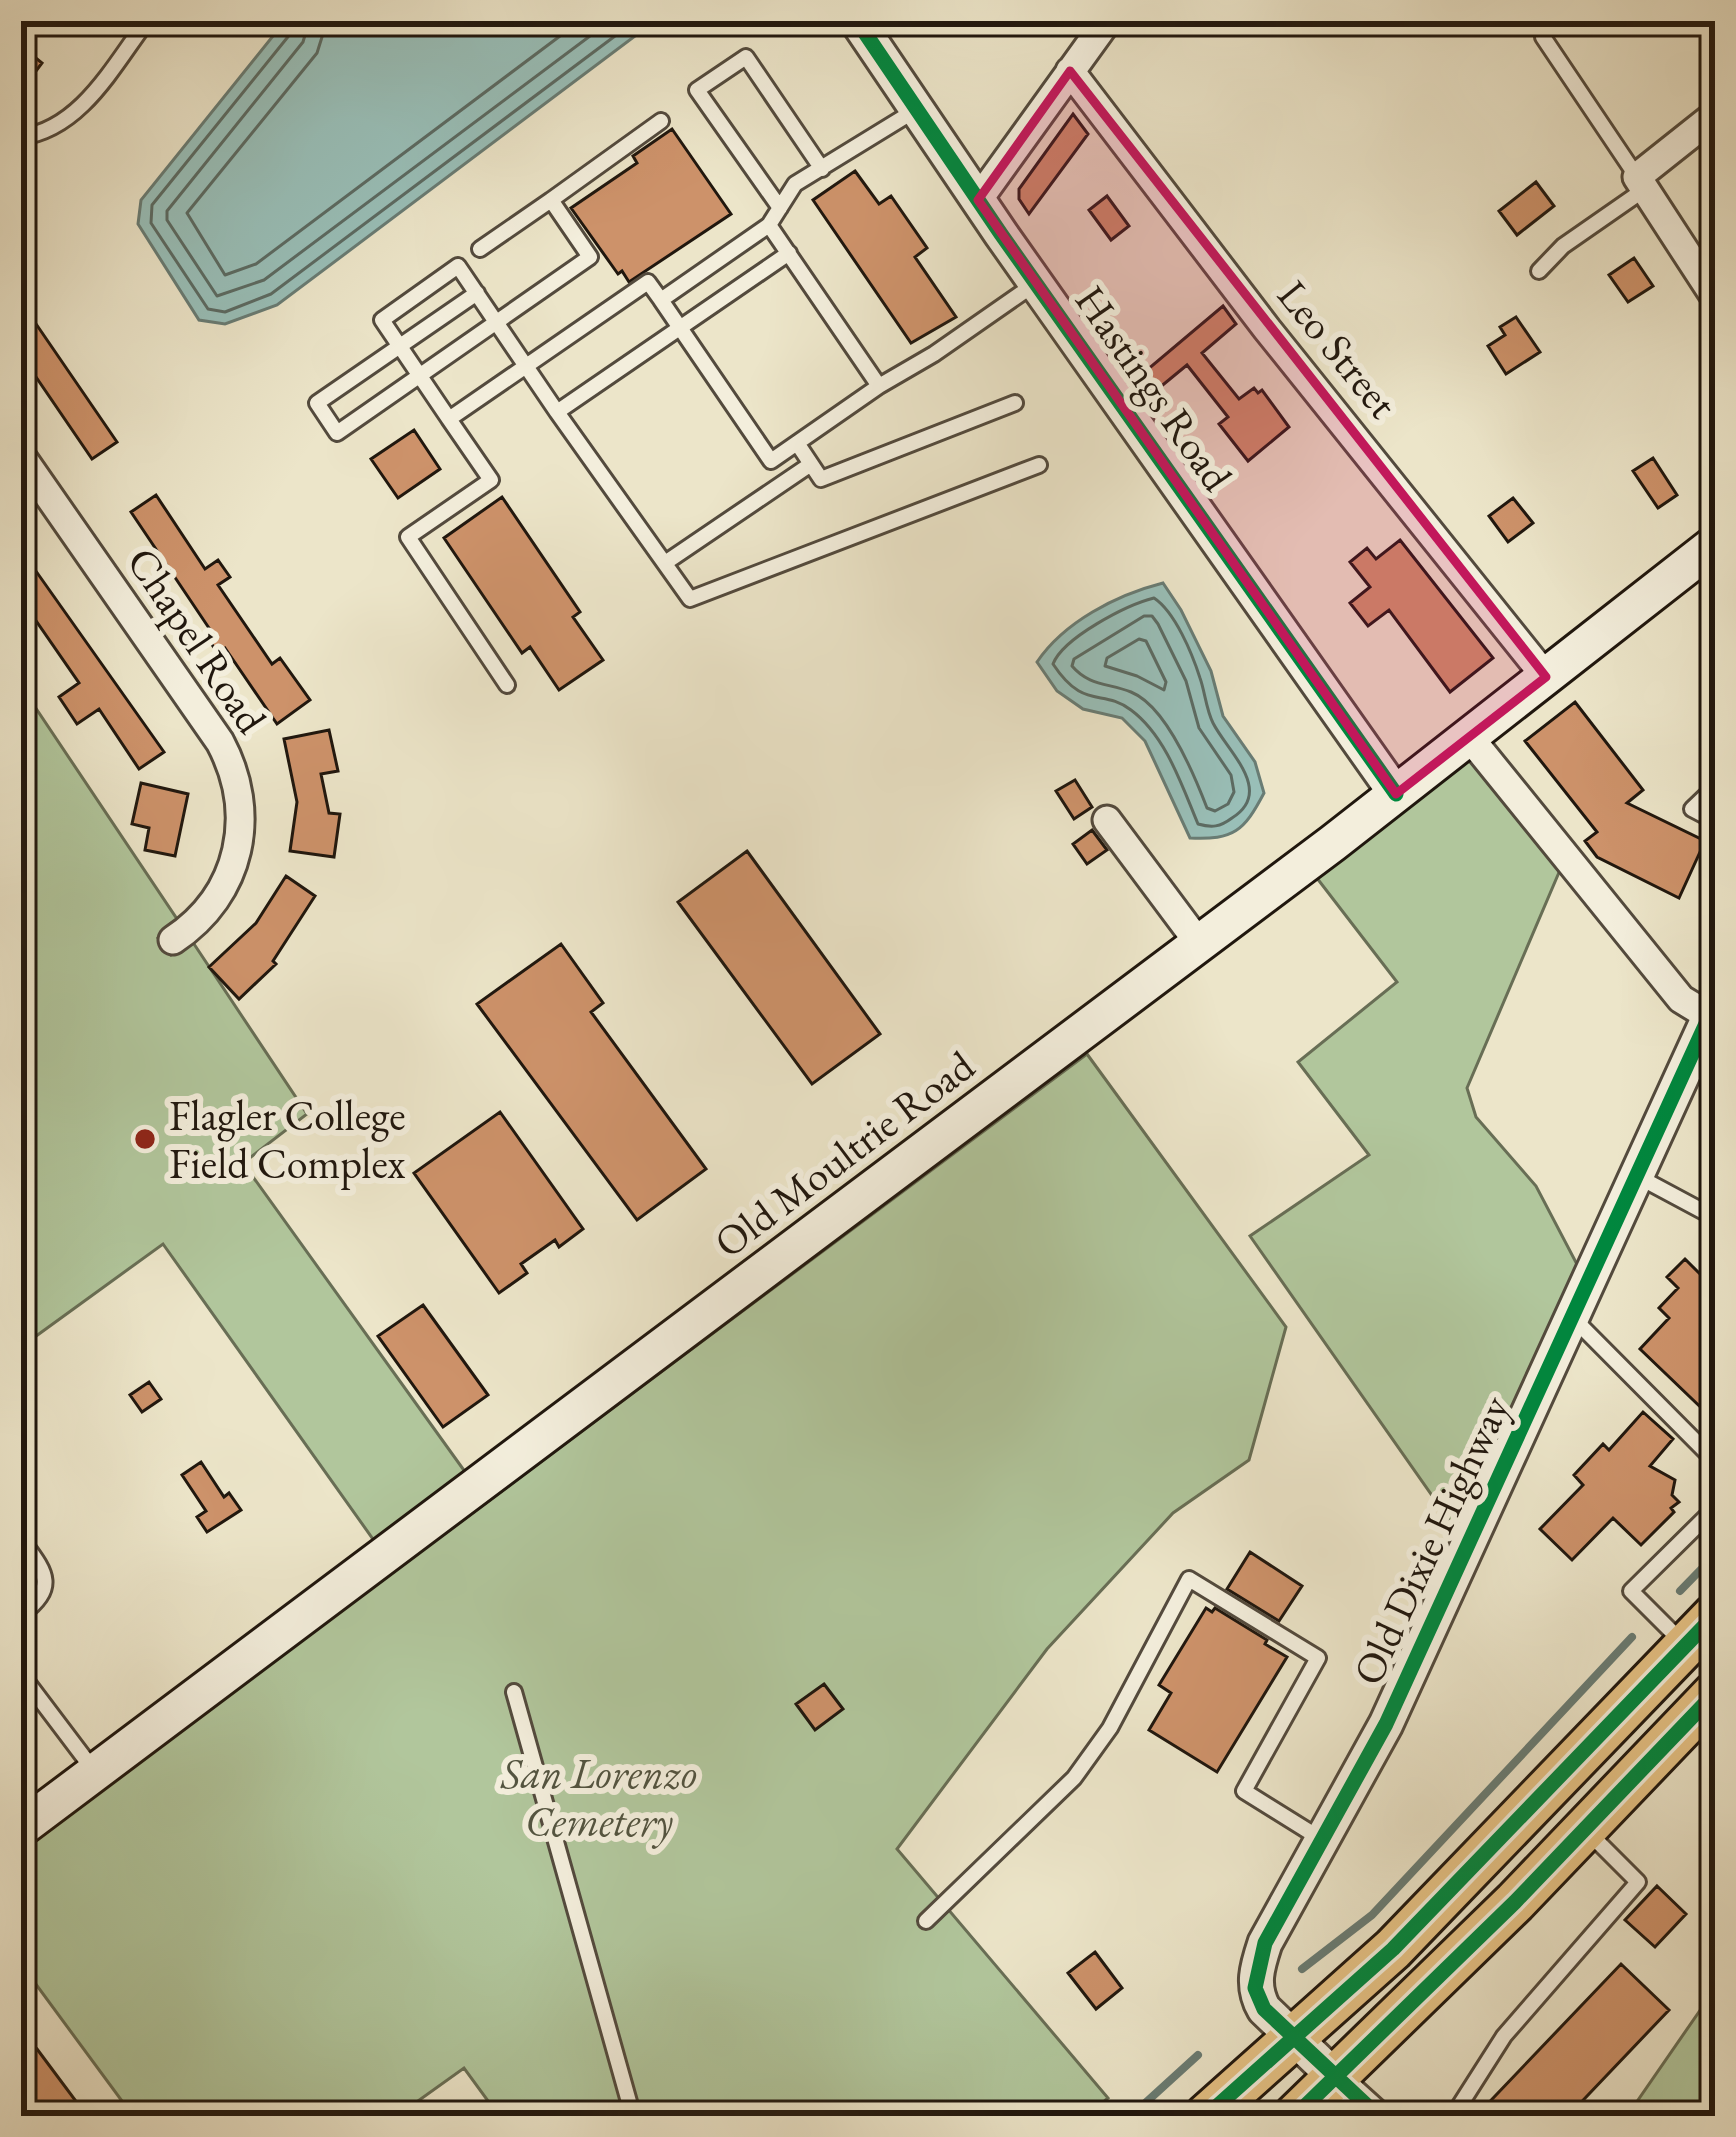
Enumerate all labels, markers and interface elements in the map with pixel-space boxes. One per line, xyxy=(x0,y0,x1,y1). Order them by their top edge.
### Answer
street label: Leo Street xyxy=(1266,269,1410,429)
street label: Hastings Road xyxy=(1063,275,1245,502)
street label: Chapel Road xyxy=(115,536,280,744)
street label: Old Moultrie Road xyxy=(703,1038,986,1270)
place label: Flagler College Field Complex xyxy=(169,1088,406,1191)
marker: Flagler College Field Complex xyxy=(132,1126,158,1152)
street label: Old Dixie Highway xyxy=(1340,1386,1522,1693)
park label: San Lorenzo Cemetery xyxy=(500,1746,697,1849)

